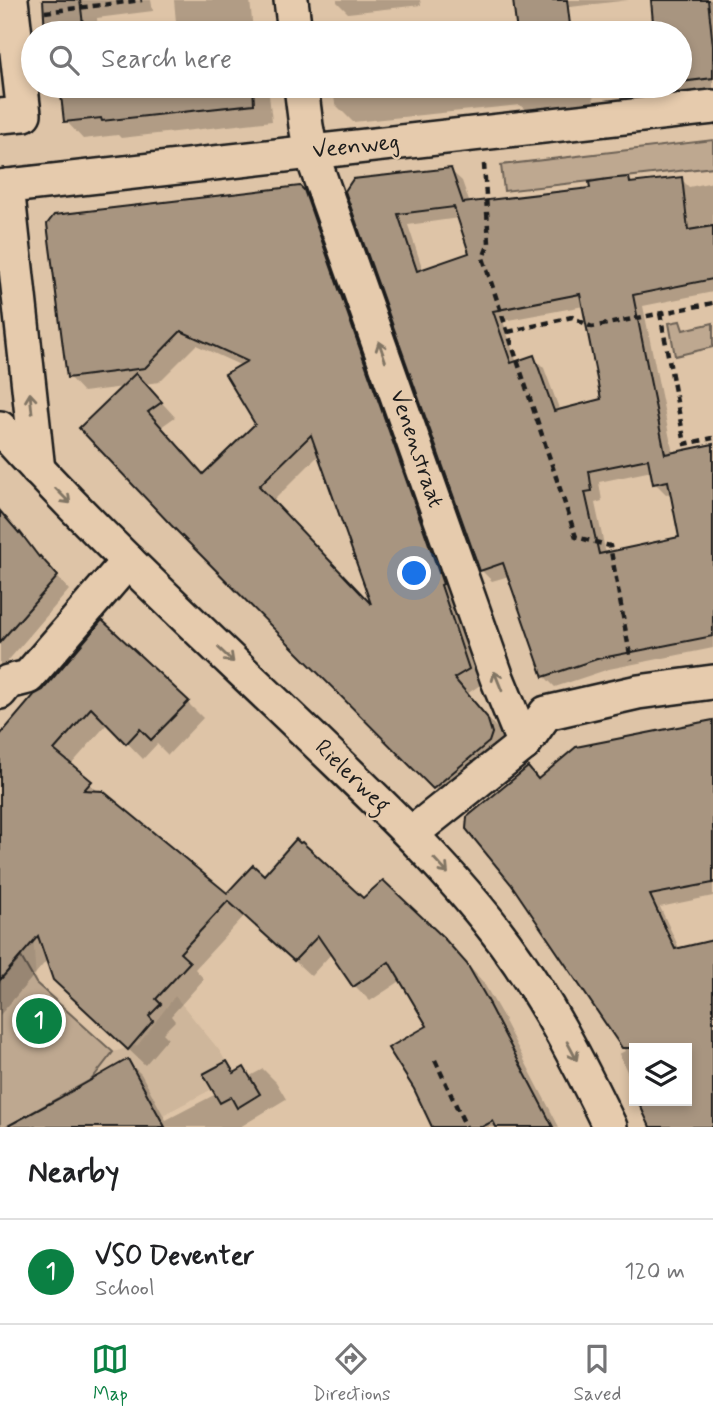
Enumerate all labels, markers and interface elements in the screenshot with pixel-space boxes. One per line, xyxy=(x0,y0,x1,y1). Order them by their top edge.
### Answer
search box xyxy=(21,21,692,98)
icon: search xyxy=(45,41,83,79)
text: Search here xyxy=(101,43,232,77)
street label: Veenweg xyxy=(311,128,401,166)
one-way arrow xyxy=(375,340,388,362)
street label: Venenstraat xyxy=(382,386,450,512)
one-way arrow xyxy=(24,392,37,414)
one-way arrow xyxy=(55,487,72,504)
your location xyxy=(397,556,431,590)
one-way arrow xyxy=(217,647,234,664)
one-way arrow xyxy=(491,671,504,692)
street label: Rielerweg xyxy=(306,734,396,822)
one-way arrow xyxy=(432,857,449,874)
pin: 1 xyxy=(16,995,62,1047)
one-way arrow xyxy=(566,1040,579,1061)
map controls xyxy=(629,1043,692,1106)
button: layers xyxy=(629,1043,692,1106)
text: Nearby xyxy=(28,1153,119,1192)
text: VSO Deventer xyxy=(95,1240,254,1274)
text: 1 xyxy=(46,1257,56,1287)
text: 120 m xyxy=(624,1257,685,1287)
text: School xyxy=(95,1274,155,1304)
tab: Map xyxy=(91,1340,129,1407)
tab: Directions xyxy=(312,1340,391,1407)
tab: Saved xyxy=(573,1340,621,1407)

